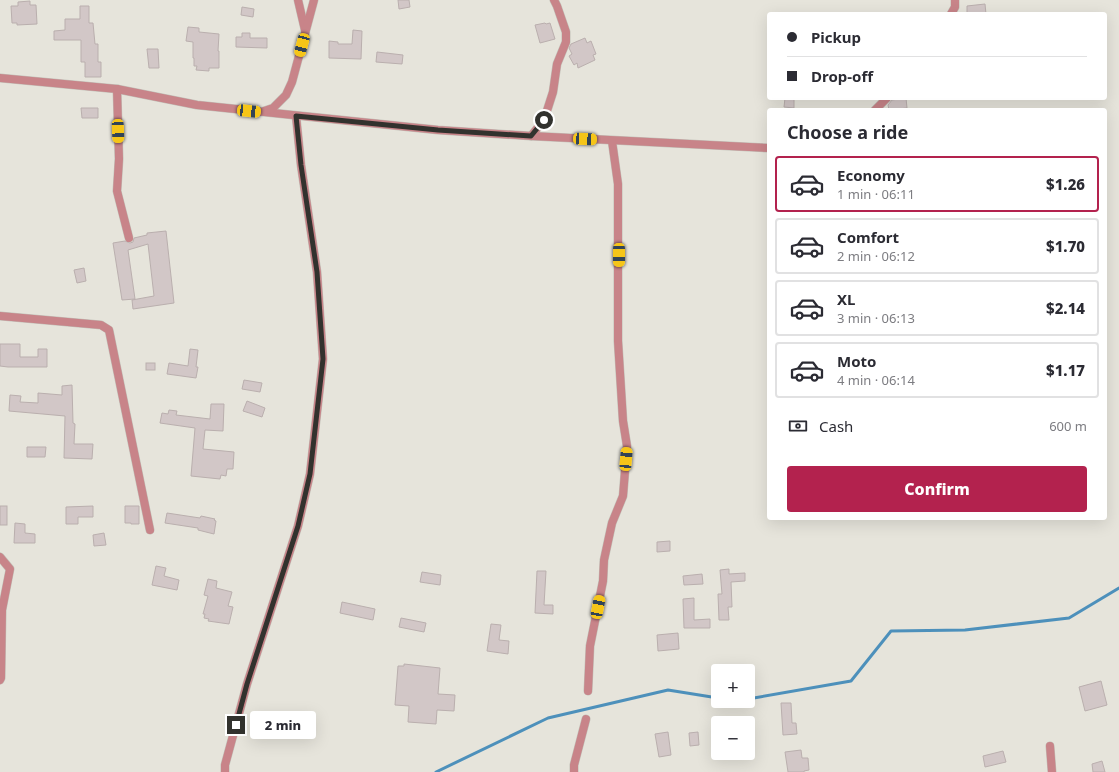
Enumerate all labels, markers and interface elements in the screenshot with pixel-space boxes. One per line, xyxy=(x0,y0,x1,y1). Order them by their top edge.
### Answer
text: Pickup xyxy=(811,27,861,47)
car xyxy=(293,32,311,58)
text: Drop-off xyxy=(811,66,873,86)
car xyxy=(236,104,262,118)
route start xyxy=(535,111,553,129)
car xyxy=(112,119,124,143)
text: Choose a ride xyxy=(787,120,908,144)
car xyxy=(573,132,597,146)
text: Economy xyxy=(837,165,905,185)
icon: car xyxy=(789,166,825,202)
text: $1.26 xyxy=(1046,174,1085,194)
text: 1 min · 06:11 xyxy=(837,185,915,203)
text: Comfort xyxy=(837,227,899,247)
icon: car xyxy=(789,228,825,264)
text: $1.70 xyxy=(1046,236,1085,256)
car xyxy=(613,243,625,267)
text: 2 min · 06:12 xyxy=(837,247,915,265)
text: XL xyxy=(837,289,855,309)
icon: car xyxy=(789,290,825,326)
text: $2.14 xyxy=(1046,298,1085,318)
text: 3 min · 06:13 xyxy=(837,309,915,327)
text: Moto xyxy=(837,351,876,371)
icon: car xyxy=(789,352,825,388)
text: $1.17 xyxy=(1046,360,1085,380)
text: 4 min · 06:14 xyxy=(837,371,915,389)
icon: cash xyxy=(787,415,809,437)
text: Cash xyxy=(819,416,853,436)
text: 600 m xyxy=(1049,417,1087,435)
car xyxy=(619,447,633,471)
button: Confirm xyxy=(787,466,1087,512)
car xyxy=(590,594,606,620)
map controls xyxy=(711,664,755,760)
button: + xyxy=(711,664,755,708)
callout: 2 min xyxy=(250,711,316,739)
route end xyxy=(227,716,245,734)
text: 2 min xyxy=(265,716,301,734)
button: − xyxy=(711,716,755,760)

